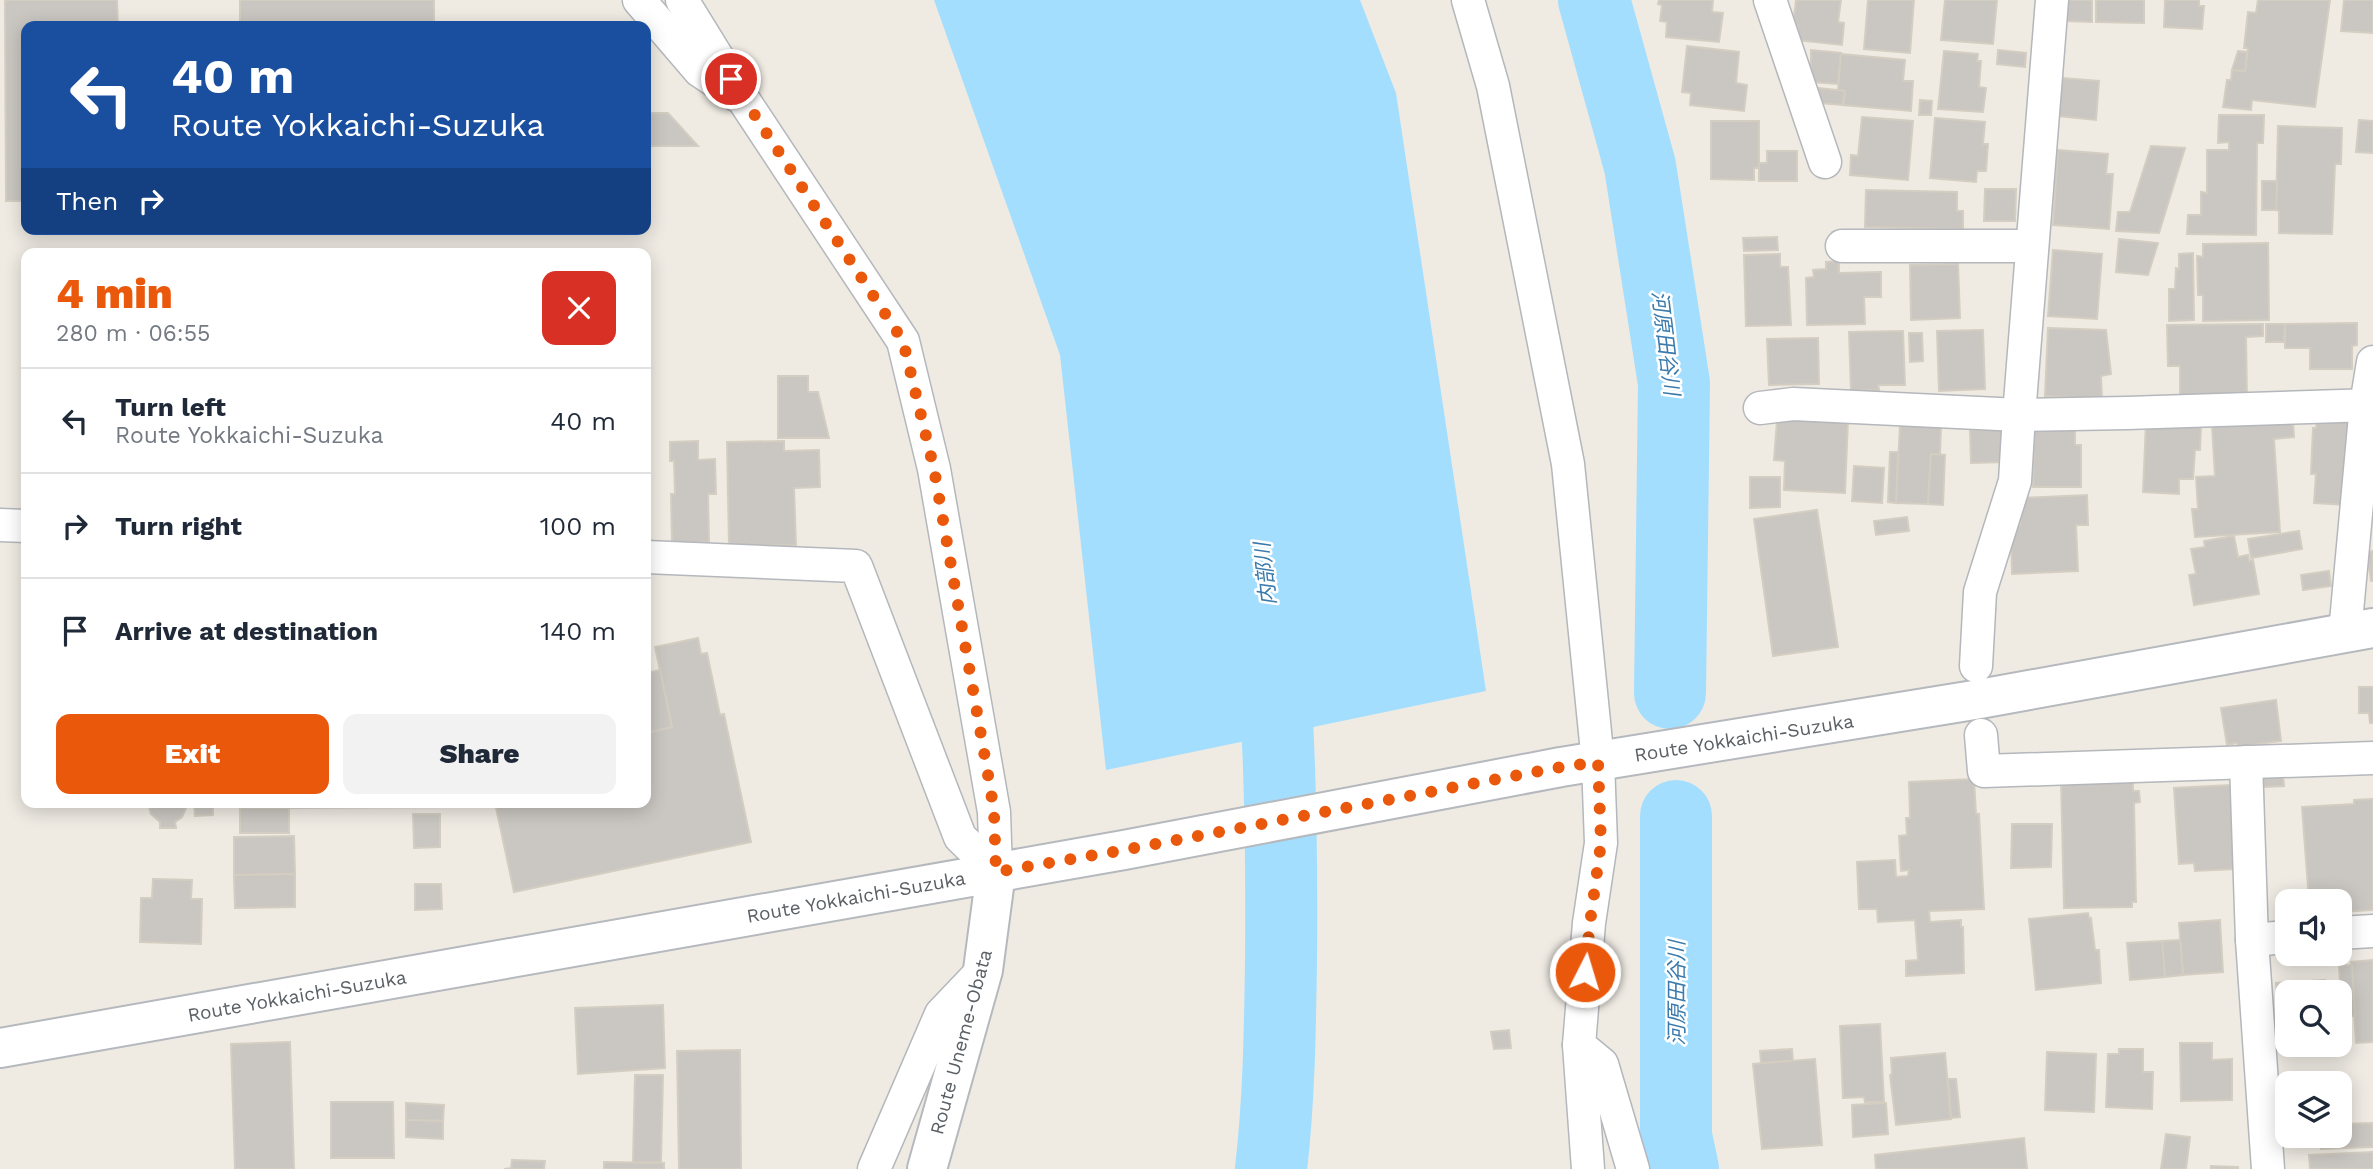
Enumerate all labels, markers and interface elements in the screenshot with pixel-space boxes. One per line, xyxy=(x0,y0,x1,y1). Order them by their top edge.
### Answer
text: 40 m xyxy=(171,47,294,105)
icon: left xyxy=(56,49,147,140)
pin xyxy=(701,49,761,109)
icon: arrive xyxy=(712,60,750,98)
text: Route Yokkaichi-Suzuka xyxy=(171,106,545,144)
icon: right xyxy=(132,182,170,220)
text: Then xyxy=(56,186,118,216)
text: 4 min xyxy=(56,269,173,318)
button: close xyxy=(542,271,616,345)
water label: 河原田谷川 xyxy=(1647,289,1685,399)
text: 280 m · 06:55 xyxy=(56,320,210,347)
text: Turn left xyxy=(115,392,226,422)
icon: left xyxy=(56,402,94,440)
text: 40 m xyxy=(550,406,616,436)
text: Route Yokkaichi-Suzuka xyxy=(115,422,384,449)
icon: right xyxy=(56,507,94,545)
text: Turn right xyxy=(115,511,242,541)
text: 100 m xyxy=(540,511,616,541)
water label: 内部川 xyxy=(1249,539,1281,607)
icon: arrive xyxy=(56,612,94,650)
text: Arrive at destination xyxy=(115,616,378,646)
text: 140 m xyxy=(540,616,616,646)
street label: Route Yokkaichi-Suzuka xyxy=(1633,709,1856,767)
button: Exit xyxy=(56,714,329,794)
button: Share xyxy=(343,714,616,794)
street label: Route Yokkaichi-Suzuka xyxy=(745,866,967,928)
map controls xyxy=(2275,889,2352,1148)
button: sound xyxy=(2275,889,2352,966)
position arrow xyxy=(1548,935,1622,1009)
water label: 河原田谷川 xyxy=(1664,939,1689,1046)
street label: Route Uneme-Obata xyxy=(925,947,997,1137)
street label: Route Yokkaichi-Suzuka xyxy=(186,965,408,1027)
button: search xyxy=(2275,980,2352,1057)
button: layers xyxy=(2275,1071,2352,1148)

